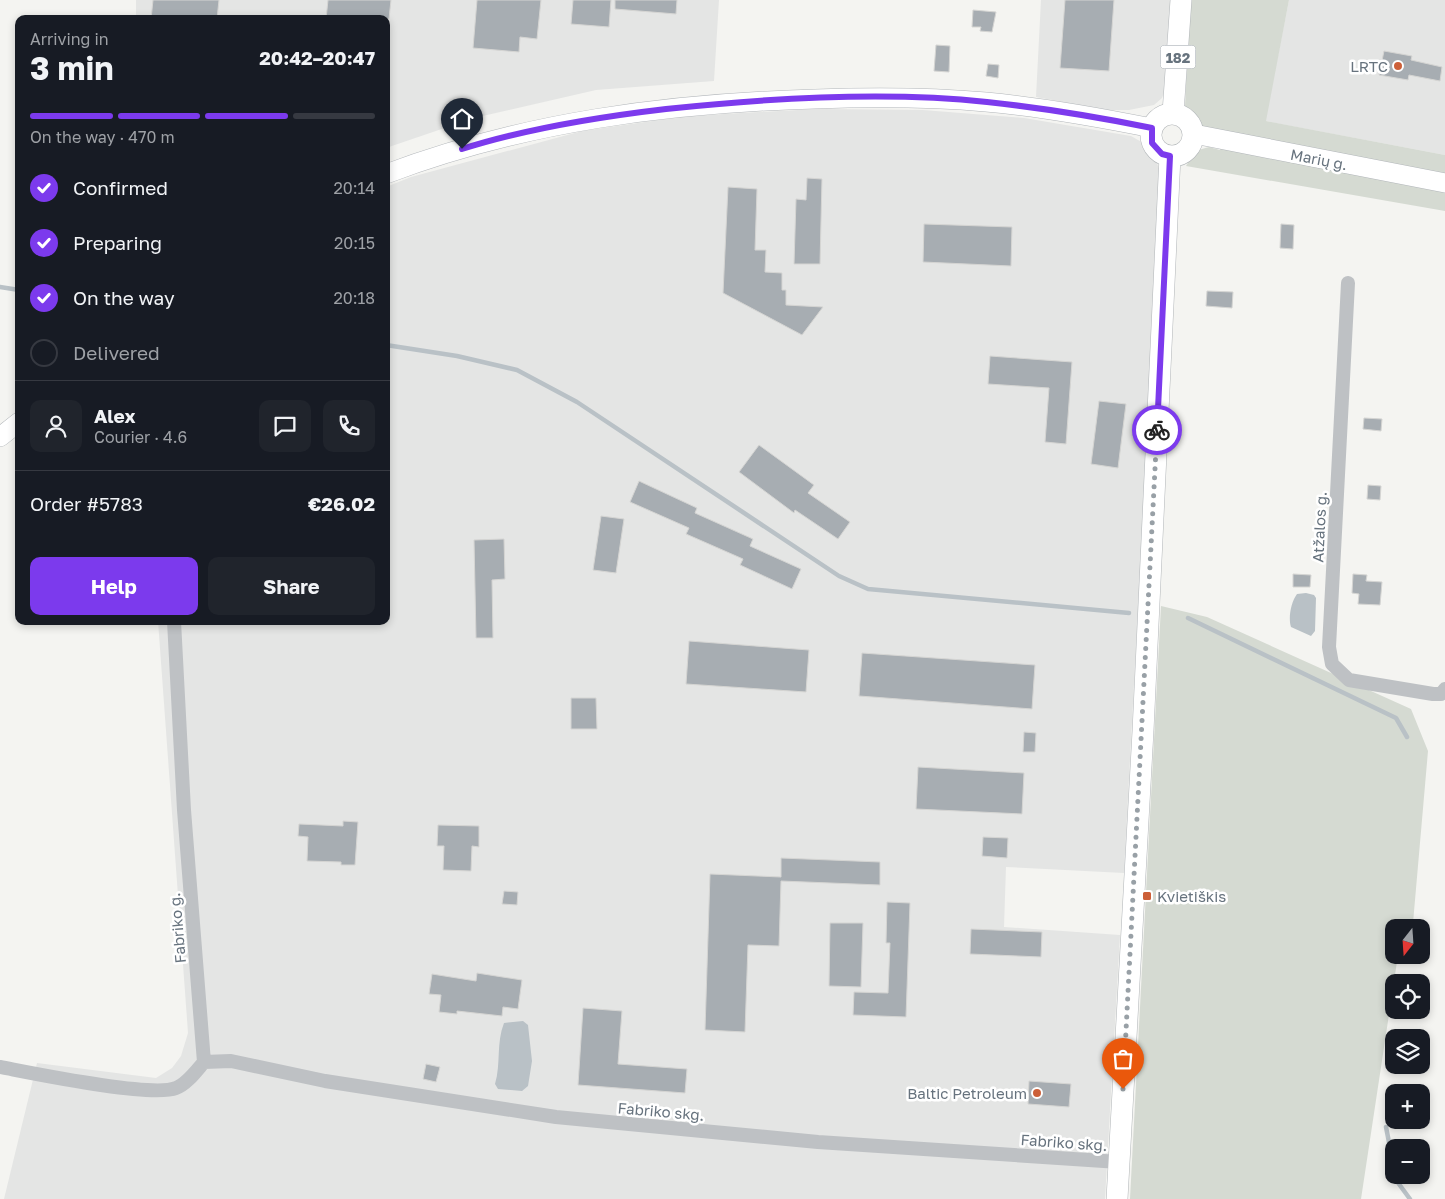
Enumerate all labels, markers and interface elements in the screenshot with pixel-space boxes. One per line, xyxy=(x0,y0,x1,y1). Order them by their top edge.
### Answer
text: Arriving in xyxy=(30,29,109,49)
text: 20:42–20:47 xyxy=(259,46,375,69)
road number: 182 xyxy=(1160,46,1196,68)
text: 3 min xyxy=(30,49,114,87)
place label: LRTC xyxy=(1350,57,1388,75)
marker: LRTC xyxy=(1392,60,1404,72)
pin xyxy=(441,98,483,149)
icon: home xyxy=(448,105,476,133)
text: On the way · 470 m xyxy=(30,127,175,147)
street label: Marių g. xyxy=(1289,145,1349,173)
icon: check xyxy=(30,174,58,202)
text: Confirmed xyxy=(73,176,168,199)
text: 20:14 xyxy=(333,178,375,198)
icon: check xyxy=(30,229,58,257)
text: Preparing xyxy=(73,231,162,254)
text: 20:15 xyxy=(334,233,375,253)
icon: check xyxy=(30,284,58,312)
text: On the way xyxy=(73,286,175,309)
text: 20:18 xyxy=(333,288,375,308)
text: Delivered xyxy=(73,341,160,364)
button: person xyxy=(30,400,82,452)
button: chat xyxy=(259,400,311,452)
button: phone xyxy=(323,400,375,452)
text: Alex xyxy=(94,404,135,427)
courier xyxy=(1132,405,1182,455)
icon: bike xyxy=(1143,416,1171,444)
text: Courier · 4.6 xyxy=(94,427,187,447)
street label: Atžalos g. xyxy=(1308,491,1330,563)
text: Order #5783 xyxy=(30,492,143,515)
text: €26.02 xyxy=(308,492,375,515)
button: Help xyxy=(30,557,198,615)
button: Share xyxy=(208,557,375,615)
place label: Kvietiškis xyxy=(1157,887,1226,905)
marker: Kvietiškis xyxy=(1141,890,1153,902)
street label: Fabriko g. xyxy=(165,892,189,964)
north arrow xyxy=(1385,919,1430,964)
map controls xyxy=(1385,919,1430,1184)
button: locate xyxy=(1385,974,1430,1019)
button: layers xyxy=(1385,1029,1430,1074)
pin xyxy=(1102,1038,1144,1089)
icon: bag xyxy=(1109,1045,1137,1073)
place label: Baltic Petroleum xyxy=(907,1084,1027,1102)
button: + xyxy=(1385,1084,1430,1129)
marker: Baltic Petroleum xyxy=(1031,1087,1043,1099)
street label: Fabriko skg. xyxy=(617,1098,705,1124)
street label: Fabriko skg. xyxy=(1020,1130,1108,1154)
button: − xyxy=(1385,1139,1430,1184)

